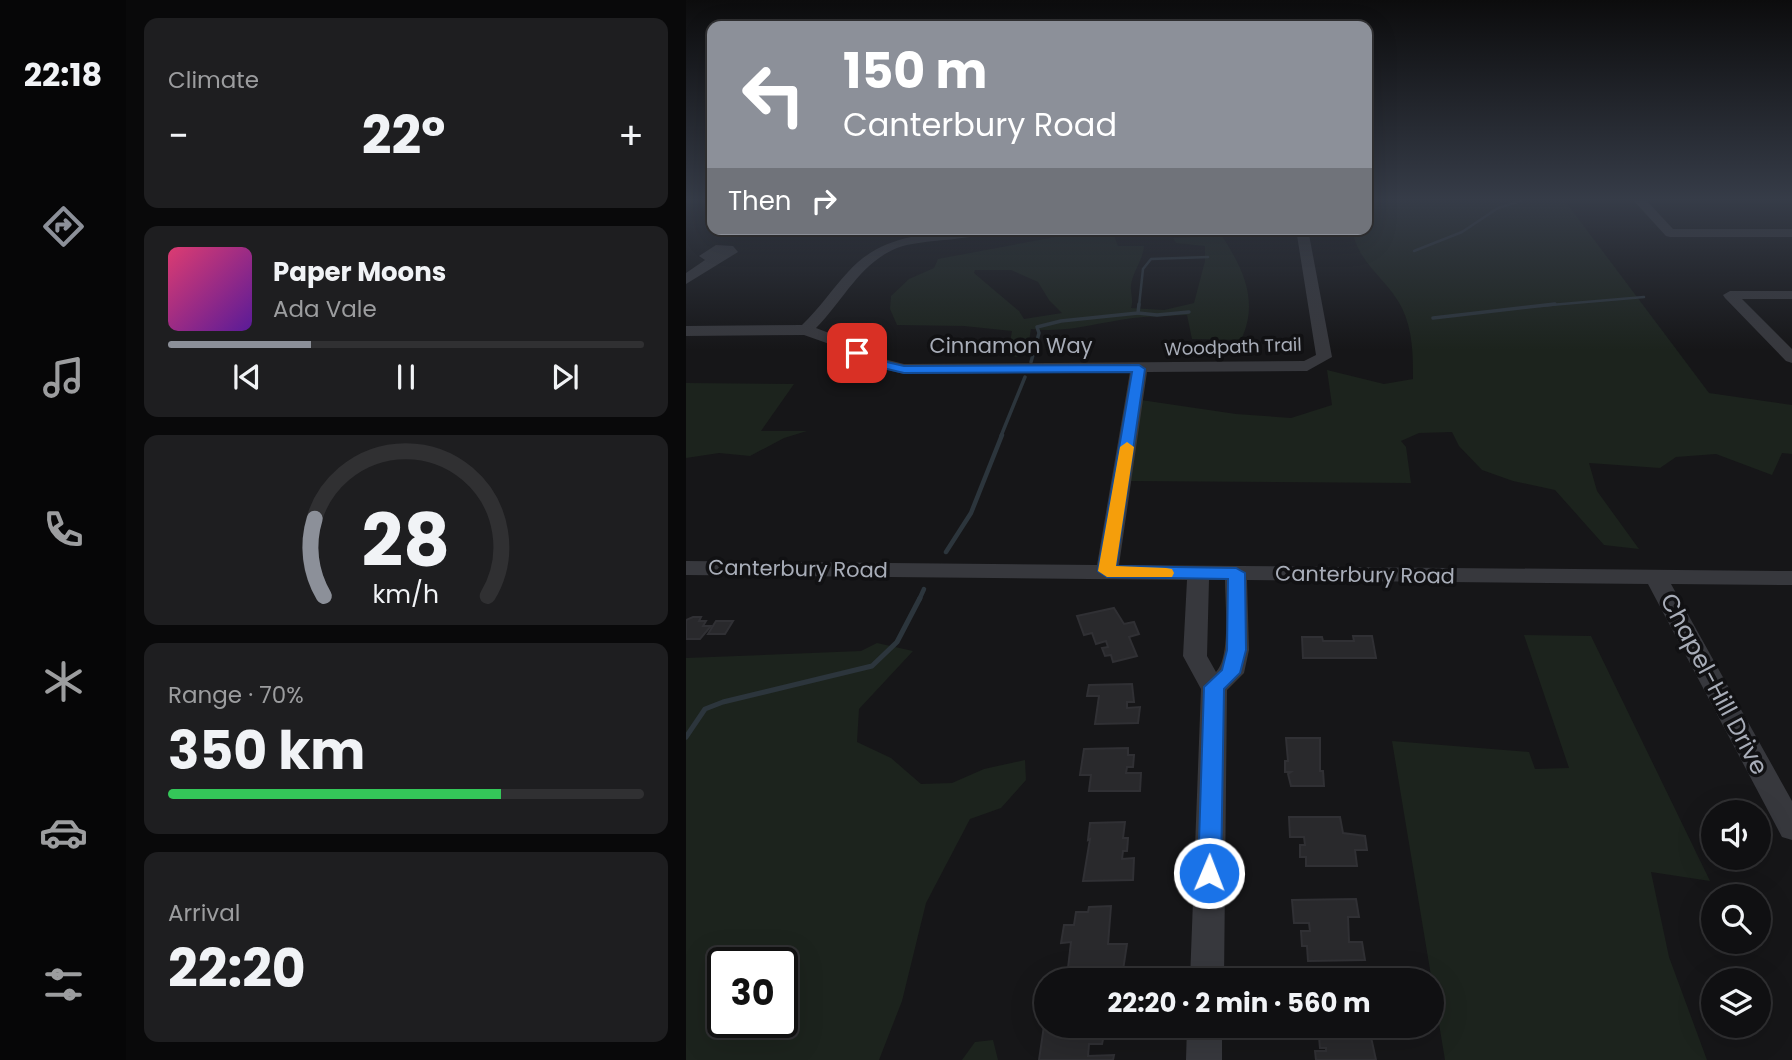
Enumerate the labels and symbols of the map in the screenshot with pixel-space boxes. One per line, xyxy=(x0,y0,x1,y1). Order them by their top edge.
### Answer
pin xyxy=(827,323,887,383)
street label: Cinnamon Way xyxy=(929,331,1093,360)
street label: Woodpath Trail xyxy=(1164,332,1302,361)
street label: Canterbury Road xyxy=(708,552,888,585)
street label: Canterbury Road xyxy=(1275,558,1455,591)
street label: Chapel-Hill Drive xyxy=(1653,587,1776,780)
position arrow xyxy=(1172,836,1246,910)
speed limit sign: 30 xyxy=(707,947,798,1038)

